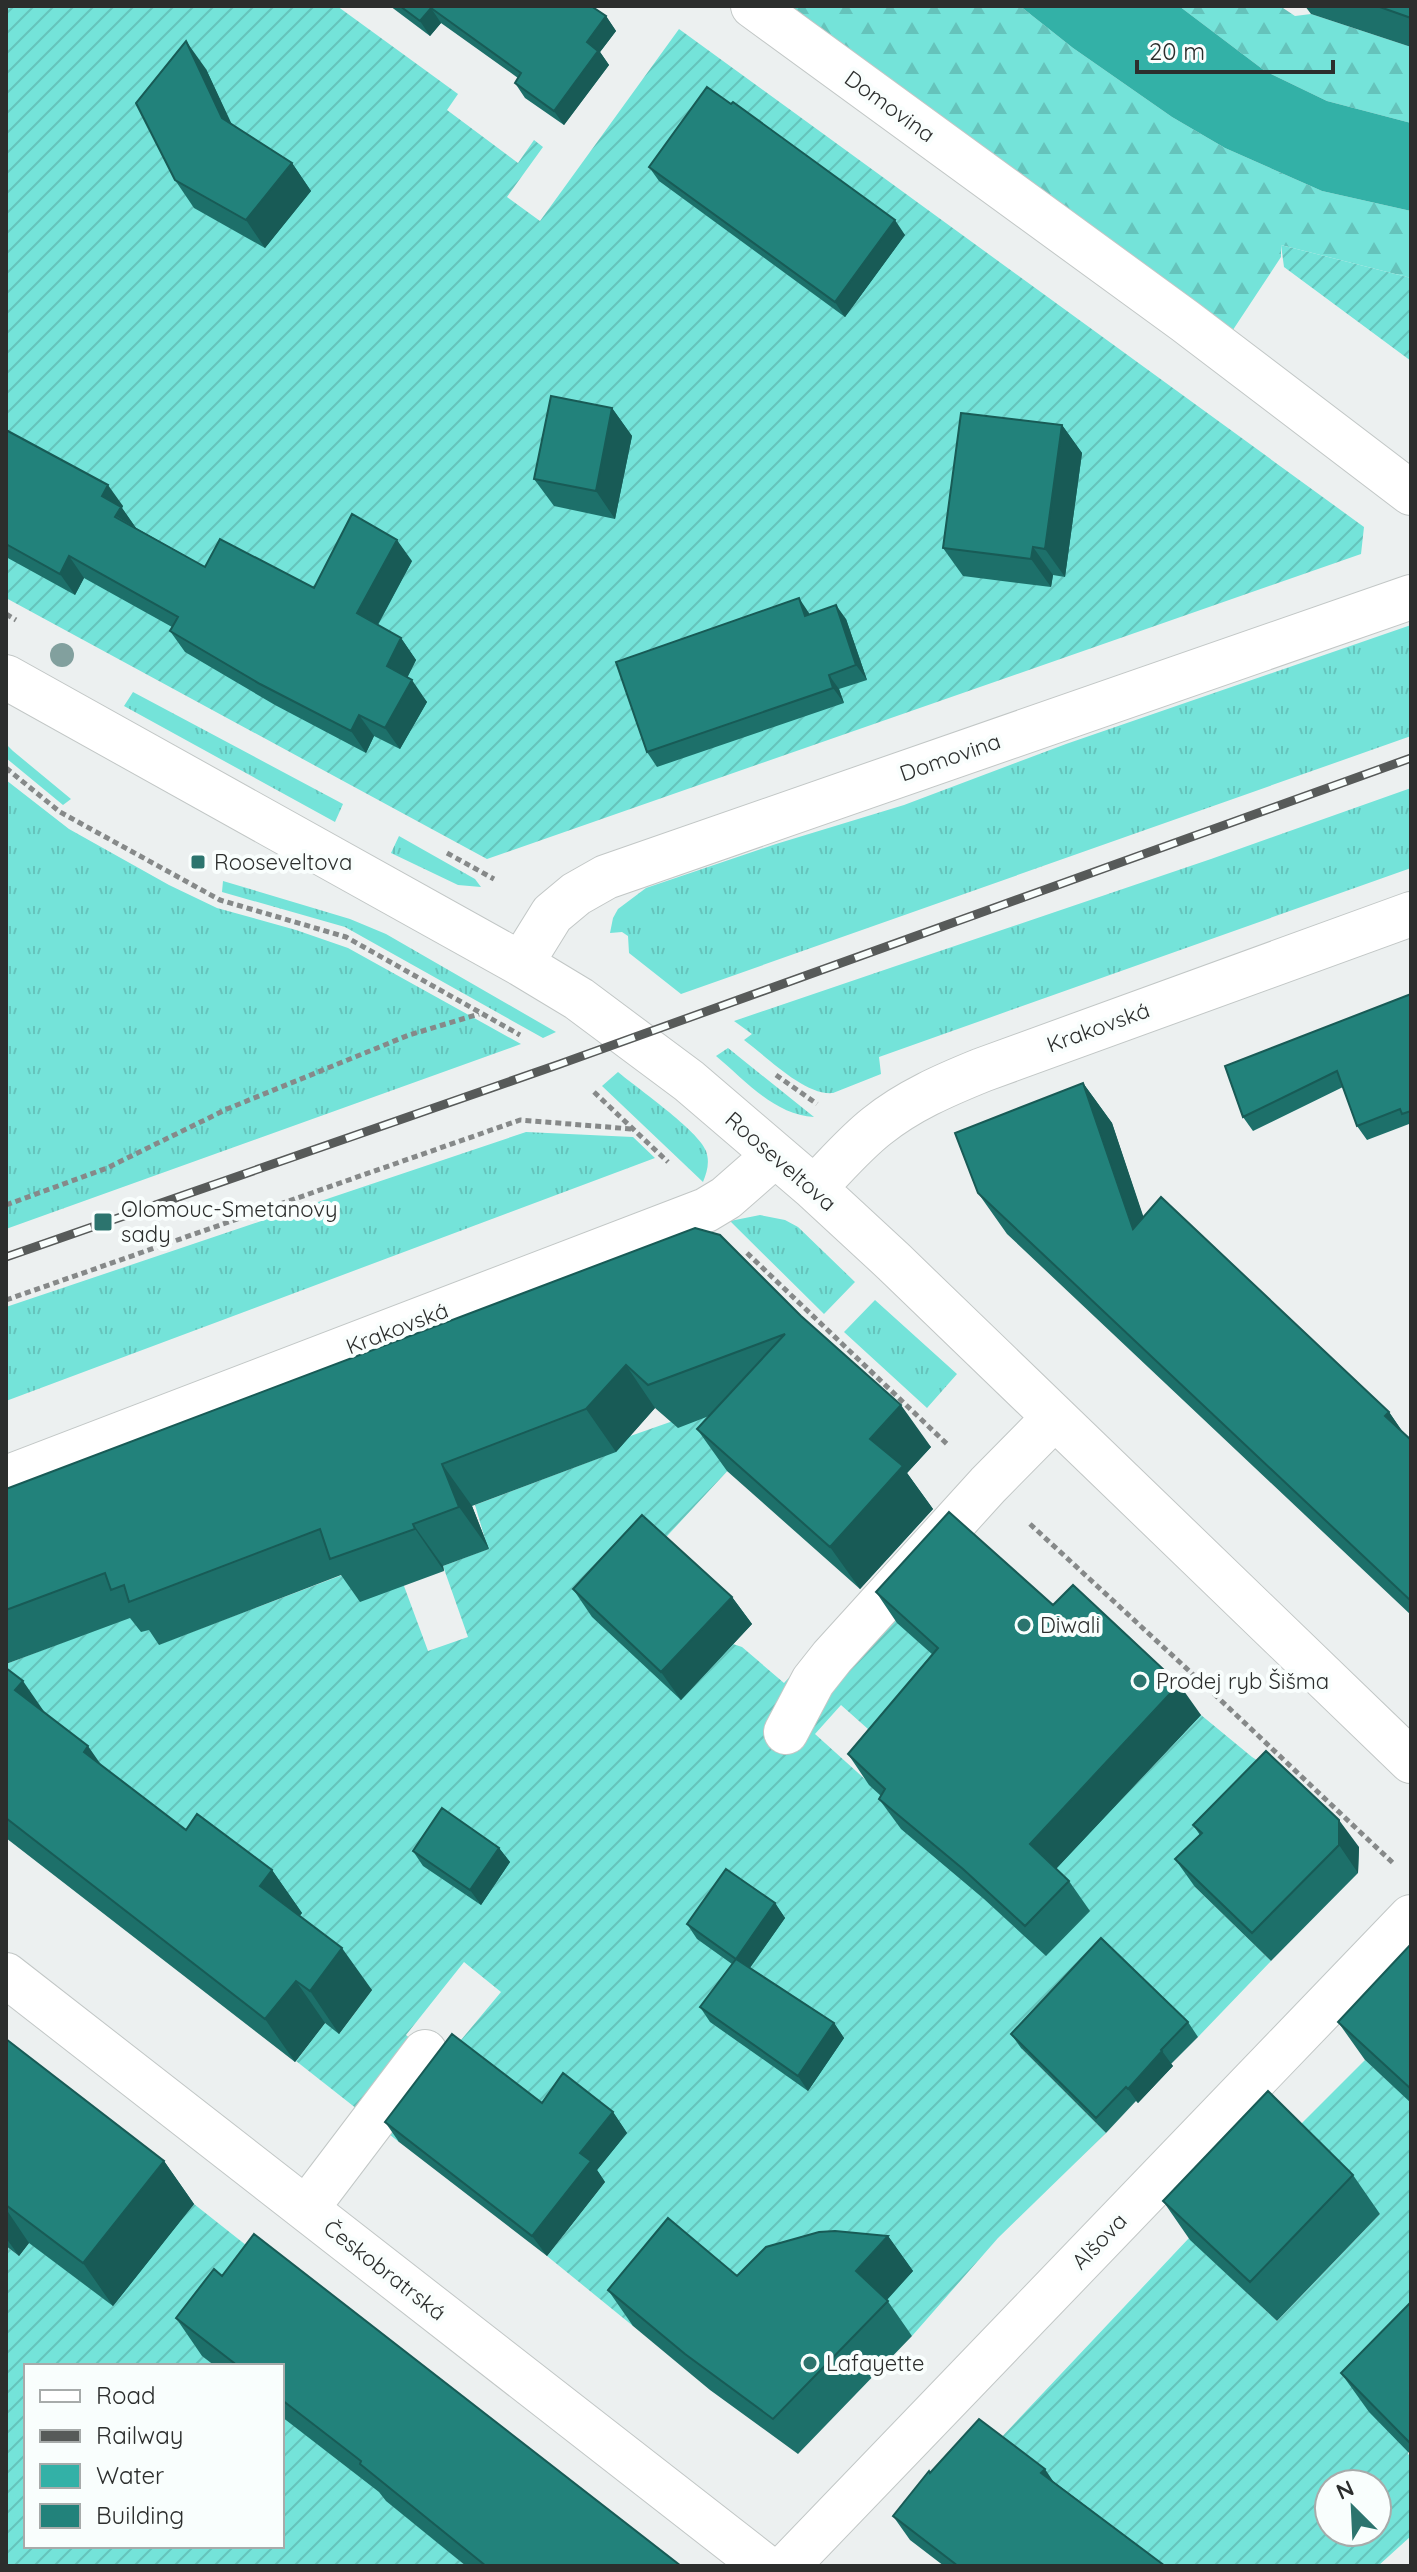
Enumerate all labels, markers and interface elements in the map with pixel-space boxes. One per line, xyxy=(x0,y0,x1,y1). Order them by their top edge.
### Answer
scale bar xyxy=(1137,24,1333,74)
text: 20 m xyxy=(1149,36,1205,66)
street label: Domovina xyxy=(839,64,941,148)
street label: Domovina xyxy=(896,727,1004,787)
place label: Rooseveltova xyxy=(214,848,352,876)
marker: Rooseveltova xyxy=(189,853,207,871)
street label: Krakovská xyxy=(1043,995,1153,1059)
street label: Rooseveltova xyxy=(720,1105,842,1217)
place label: Olomouc-Smetanovy sady xyxy=(121,1195,338,1248)
marker: Olomouc-Smetanovy sady xyxy=(92,1211,114,1233)
street label: Krakovská xyxy=(342,1296,452,1360)
place label: Diwali xyxy=(1040,1611,1100,1639)
marker: Diwali xyxy=(1015,1616,1033,1634)
place label: Prodej ryb Šišma xyxy=(1156,1667,1329,1695)
marker: Prodej ryb Šišma xyxy=(1131,1672,1149,1690)
street label: Alšova xyxy=(1065,2207,1133,2275)
street label: Českobratrská xyxy=(318,2213,452,2327)
place label: Lafayette xyxy=(826,2349,924,2377)
marker: Lafayette xyxy=(801,2354,819,2372)
legend xyxy=(24,2364,284,2548)
text: Road xyxy=(96,2380,156,2410)
text: Railway xyxy=(96,2420,183,2450)
text: Water xyxy=(96,2460,164,2490)
north arrow xyxy=(1313,2468,1393,2548)
text: N xyxy=(1332,2474,1358,2506)
text: Building xyxy=(96,2500,184,2530)

